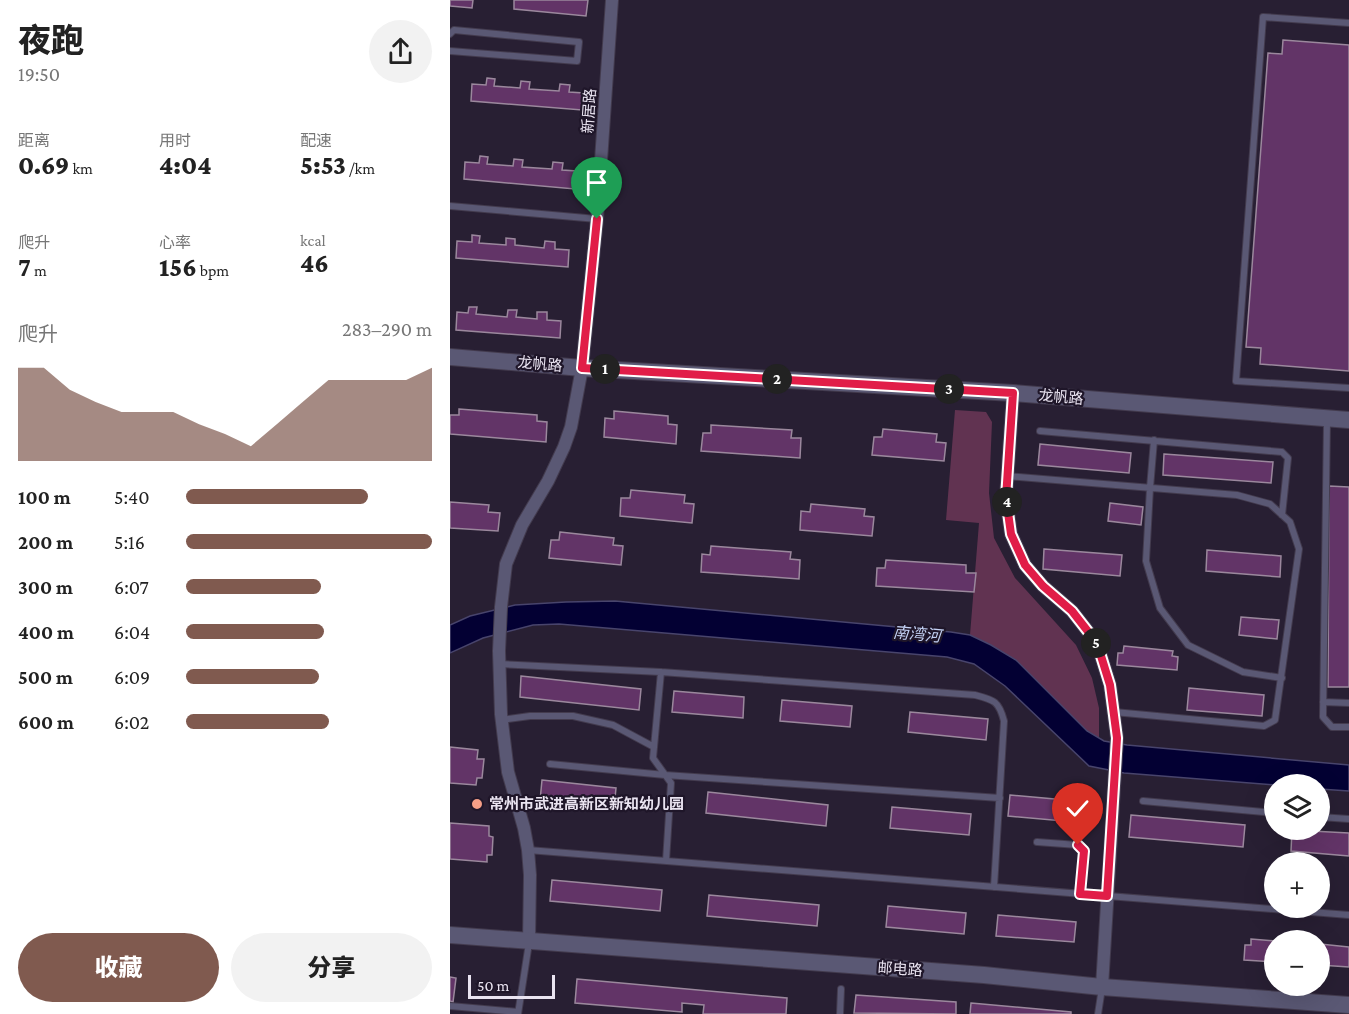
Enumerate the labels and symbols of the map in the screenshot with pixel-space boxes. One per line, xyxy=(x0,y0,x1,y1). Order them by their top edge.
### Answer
street label: 新居路 xyxy=(579,88,599,134)
pin xyxy=(571,157,622,219)
street label: 龙帆路 xyxy=(517,353,563,374)
pin: 1 xyxy=(590,354,620,384)
pin: 2 xyxy=(762,364,792,394)
pin: 3 xyxy=(934,374,964,404)
street label: 龙帆路 xyxy=(1038,386,1084,407)
pin: 4 xyxy=(992,487,1022,517)
water label: 南湾河 xyxy=(892,623,945,645)
pin: 5 xyxy=(1081,628,1111,658)
pin xyxy=(1052,783,1103,845)
place label: 常州市武进高新区新知幼儿园 xyxy=(489,795,684,812)
marker: 常州市武进高新区新知幼儿园 xyxy=(470,797,484,811)
street label: 邮电路 xyxy=(877,959,923,979)
scale bar xyxy=(468,972,555,1000)

